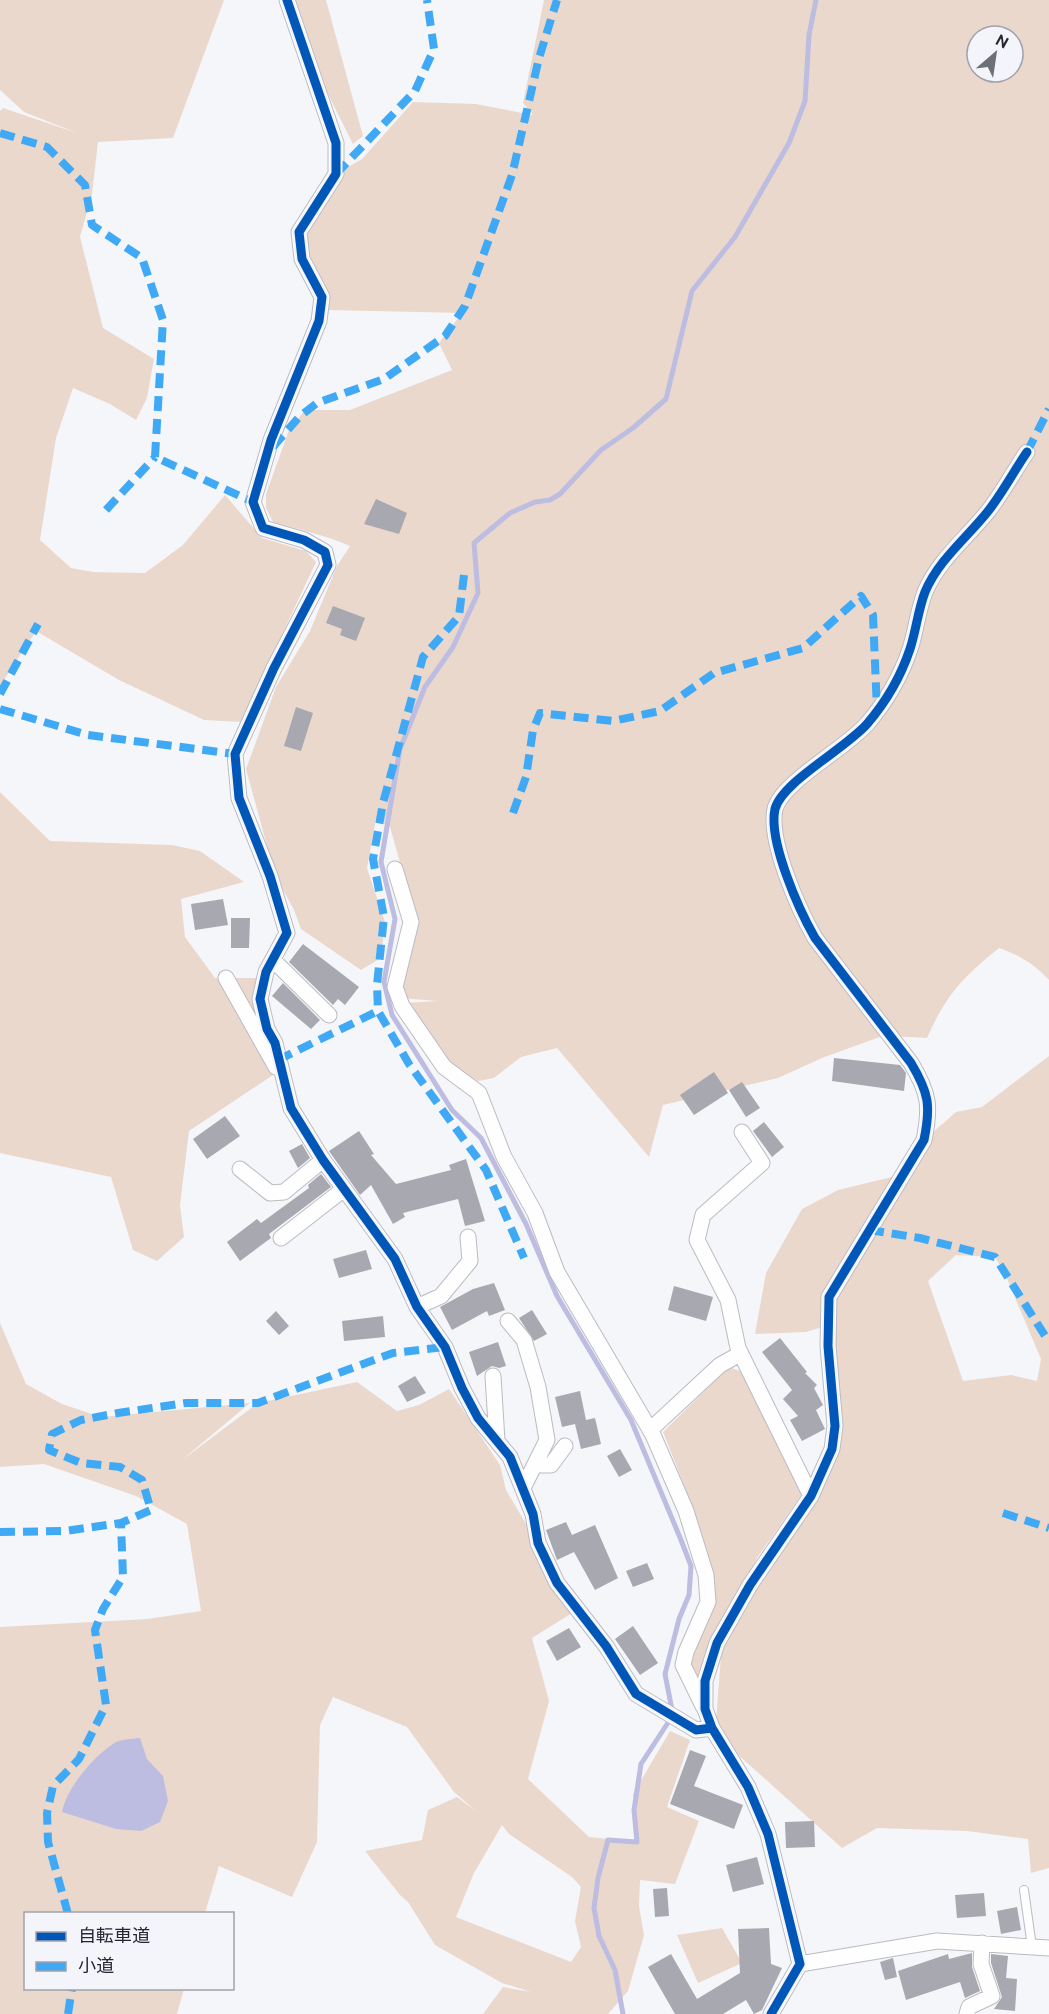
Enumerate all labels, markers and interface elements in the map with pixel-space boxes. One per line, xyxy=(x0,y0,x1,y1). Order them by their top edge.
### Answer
north arrow xyxy=(965,24,1025,84)
text: N xyxy=(993,30,1012,52)
legend xyxy=(24,1912,234,1990)
text: 自転車道 xyxy=(78,1925,150,1945)
text: 小道 xyxy=(78,1955,114,1975)

